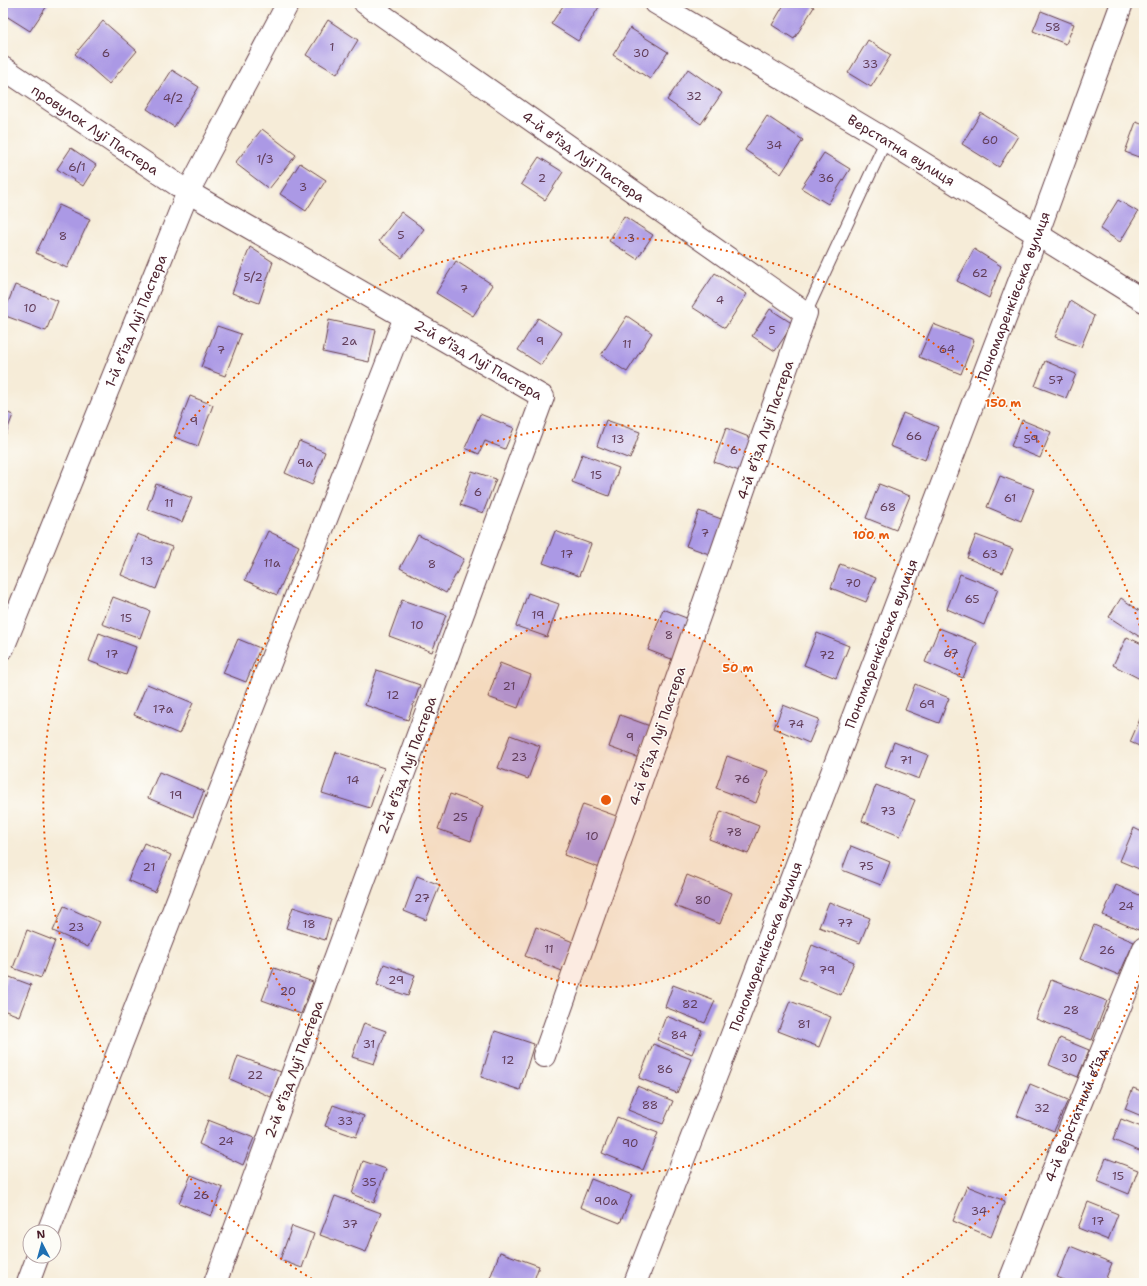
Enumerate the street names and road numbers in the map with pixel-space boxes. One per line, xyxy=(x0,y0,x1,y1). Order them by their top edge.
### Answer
street label: провулок Луї Пастера xyxy=(28,81,163,179)
street label: 4-й в’їзд Луї Пастера xyxy=(518,107,649,206)
street label: Верстатна вулиця xyxy=(844,110,958,190)
street label: Пономаренківська вулиця xyxy=(973,209,1054,383)
street label: 1-й в’їзд Луї Пастера xyxy=(101,251,171,390)
street label: 2-й в’їзд Луї Пастера xyxy=(411,316,546,404)
street label: 4-й в’їзд Луї Пастера xyxy=(733,358,797,502)
street label: Пономаренківська вулиця xyxy=(841,556,922,731)
street label: 4-й в’їзд Луї Пастера xyxy=(625,664,689,808)
street label: 2-й в’їзд Луї Пастера xyxy=(374,693,440,836)
street label: Пономаренківська вулиця xyxy=(725,859,806,1034)
street label: 2-й в’їзд Луї Пастера xyxy=(261,997,327,1140)
street label: 4-й Верстатний в’їзд xyxy=(1040,1045,1111,1185)

